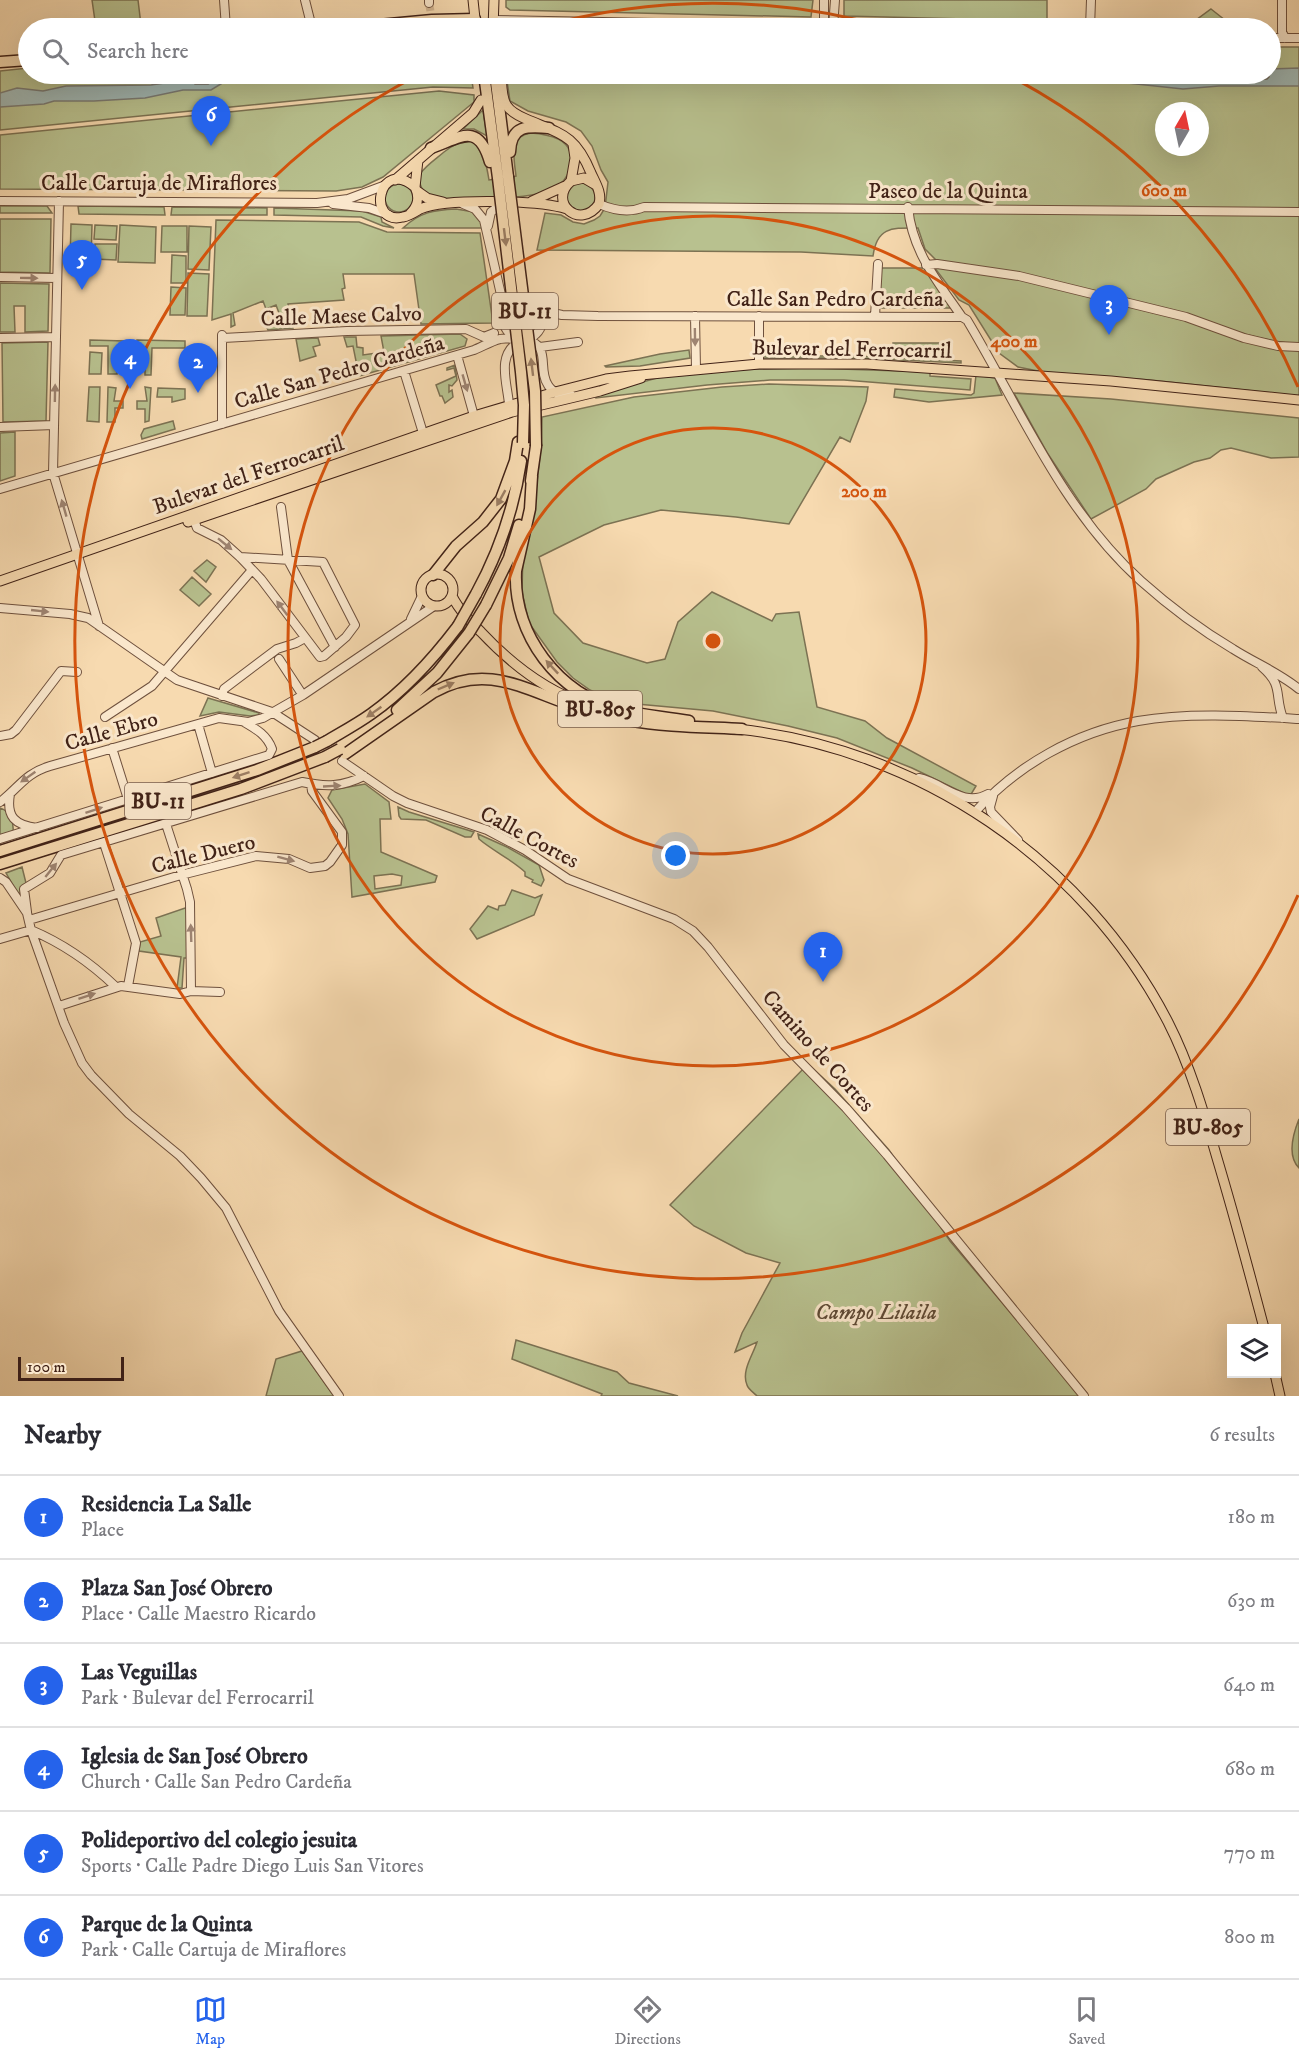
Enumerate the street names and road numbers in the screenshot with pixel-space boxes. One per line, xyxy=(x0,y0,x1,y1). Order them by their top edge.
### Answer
street label: Calle Cartuja de Miraflores xyxy=(41,170,277,197)
street label: Paseo de la Quinta xyxy=(868,178,1029,205)
street label: Calle San Pedro Cardeña xyxy=(726,286,944,313)
road number: BU-11 xyxy=(492,293,558,329)
street label: Calle Maese Calvo xyxy=(260,300,422,333)
street label: Calle San Pedro Cardeña xyxy=(231,329,448,415)
street label: Bulevar del Ferrocarril xyxy=(752,334,953,365)
street label: Bulevar del Ferrocarril xyxy=(149,430,348,521)
road number: BU-805 xyxy=(558,691,642,727)
street label: Calle Ebro xyxy=(62,705,161,758)
road number: BU-11 xyxy=(125,783,191,819)
street label: Calle Cortes xyxy=(475,800,583,875)
street label: Calle Duero xyxy=(149,829,258,880)
street label: Camino de Cortes xyxy=(756,984,880,1118)
road number: BU-805 xyxy=(1166,1109,1250,1145)

